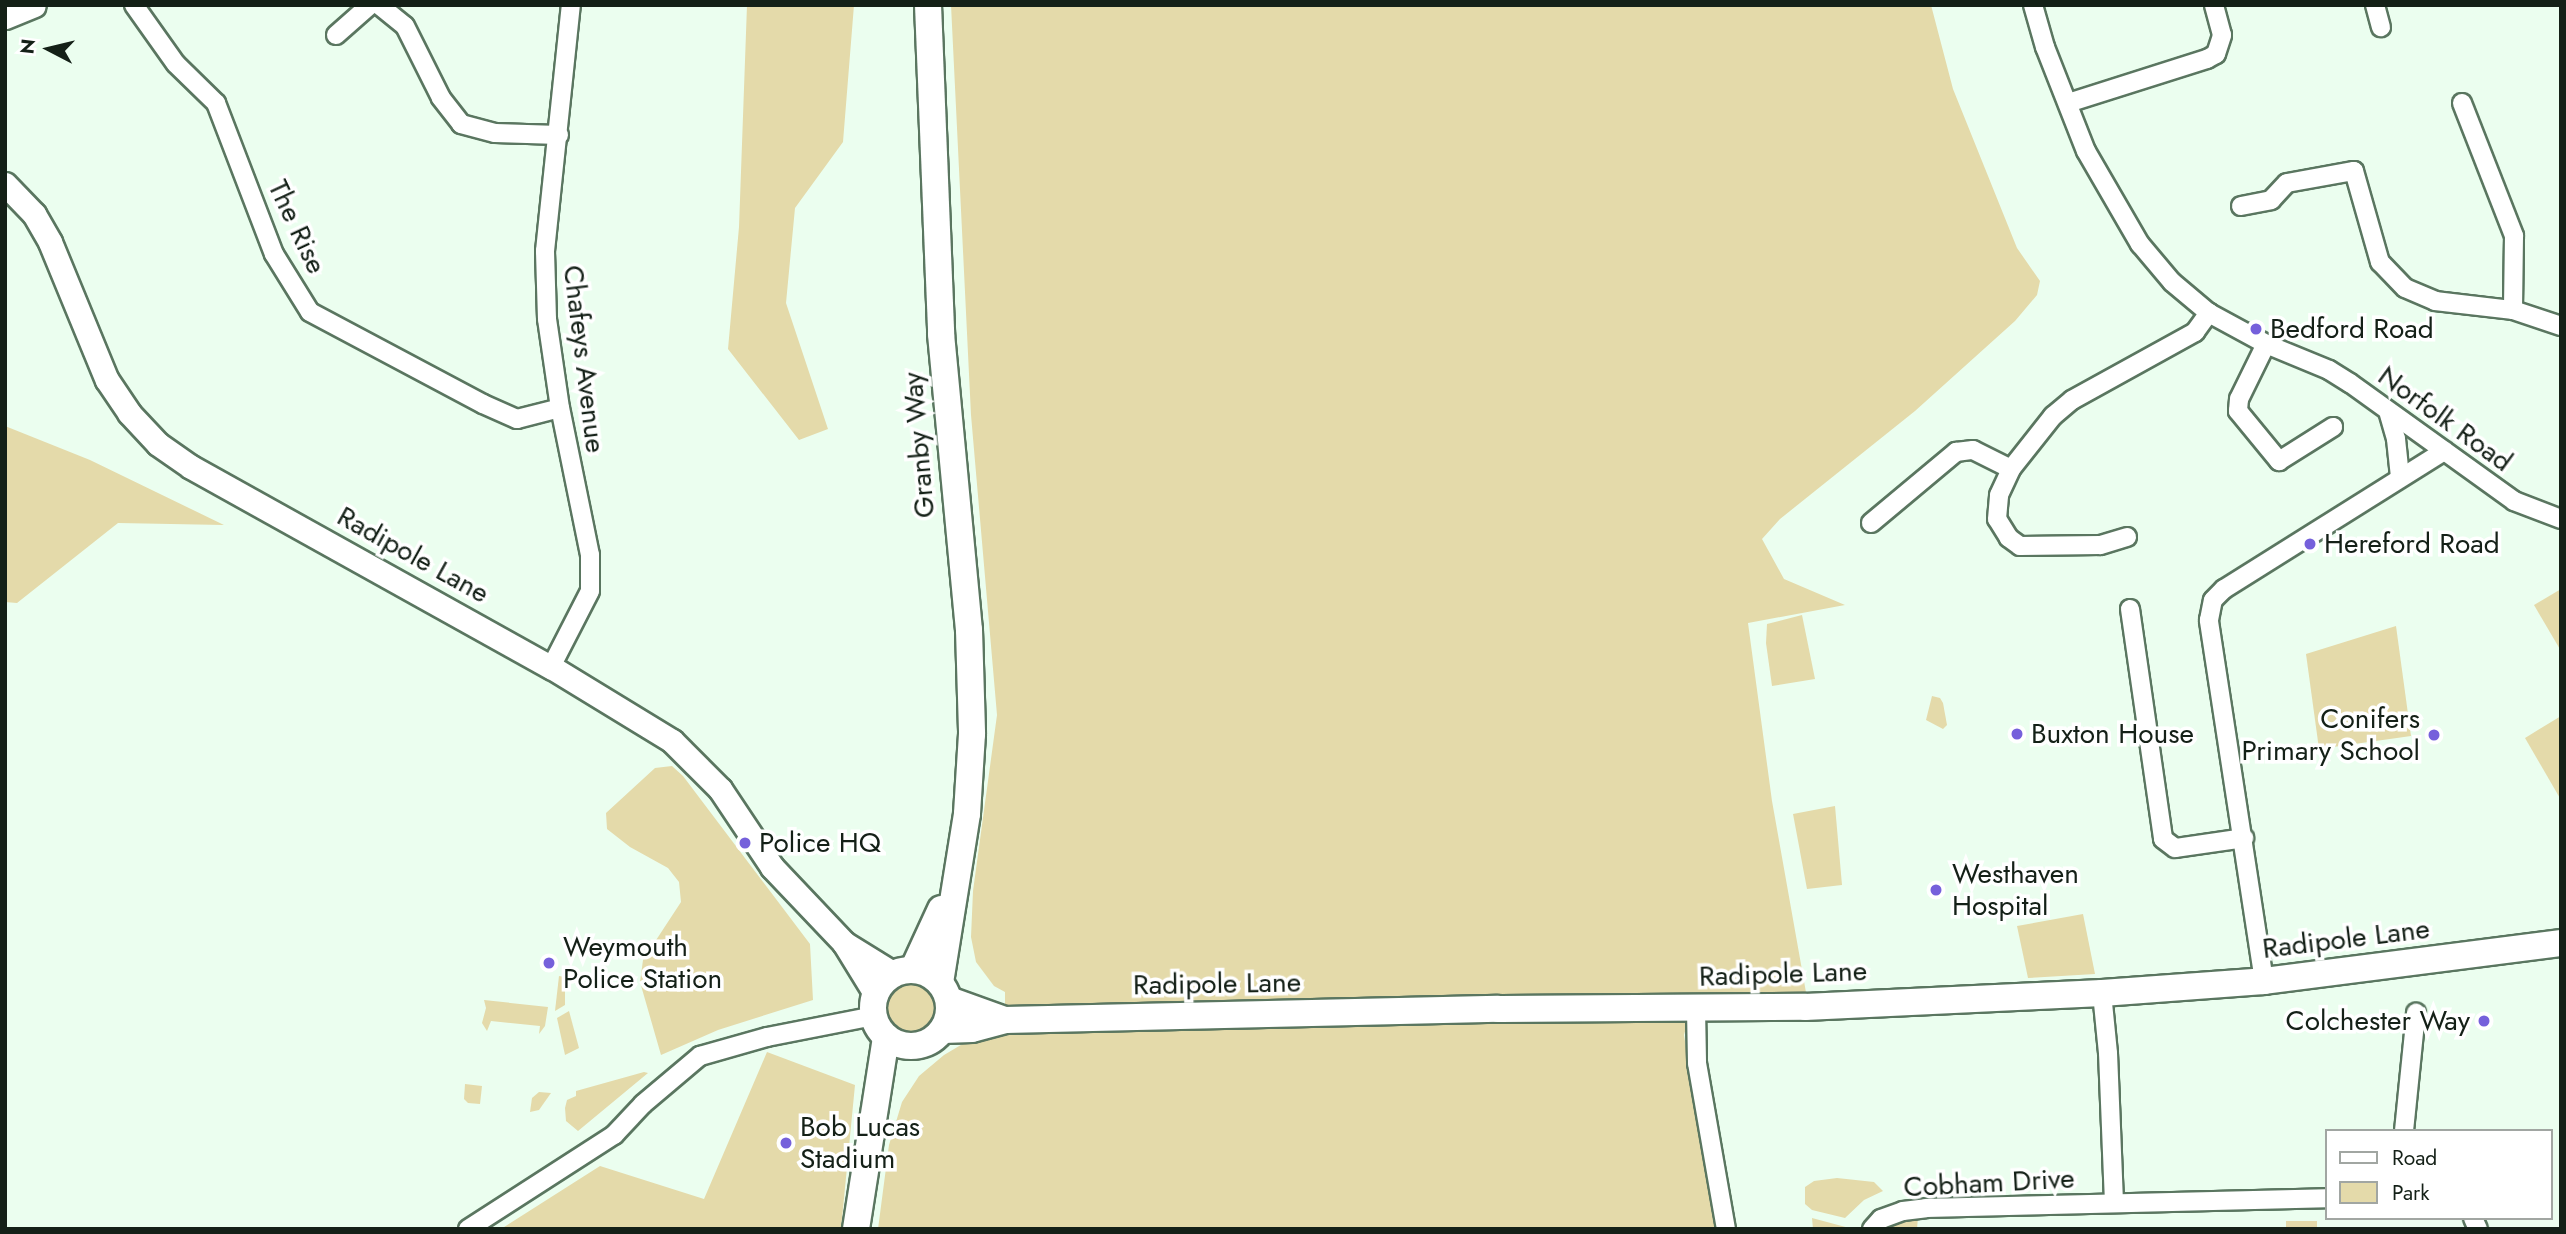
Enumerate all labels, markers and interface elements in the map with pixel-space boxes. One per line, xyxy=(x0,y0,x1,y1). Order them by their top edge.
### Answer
north arrow xyxy=(14,14,84,84)
text: N xyxy=(13,37,42,56)
street label: The Rise xyxy=(261,175,333,279)
street label: Chafeys Avenue xyxy=(556,263,612,455)
place label: Bedford Road xyxy=(2270,312,2434,346)
marker: Bedford Road xyxy=(2248,321,2264,337)
street label: Norfolk Road xyxy=(2371,359,2519,479)
street label: Granby Way xyxy=(896,371,942,519)
street label: Radipole Lane xyxy=(331,500,495,610)
place label: Hereford Road xyxy=(2324,527,2500,561)
marker: Hereford Road xyxy=(2302,536,2318,552)
place label: Conifers Primary School xyxy=(2241,702,2420,768)
place label: Buxton House xyxy=(2031,717,2194,751)
marker: Buxton House xyxy=(2009,726,2025,742)
marker: Conifers Primary School xyxy=(2426,727,2442,743)
place label: Police HQ xyxy=(759,826,881,860)
marker: Police HQ xyxy=(737,835,753,851)
place label: Westhaven Hospital xyxy=(1952,857,2079,923)
marker: Westhaven Hospital xyxy=(1926,880,1946,900)
street label: Radipole Lane xyxy=(2261,912,2431,966)
place label: Weymouth Police Station xyxy=(563,930,722,996)
street label: Radipole Lane xyxy=(1698,954,1868,994)
marker: Weymouth Police Station xyxy=(541,955,557,971)
street label: Radipole Lane xyxy=(1133,966,1301,1002)
place label: Colchester Way xyxy=(2286,1004,2470,1038)
marker: Colchester Way xyxy=(2476,1013,2492,1029)
place label: Bob Lucas Stadium xyxy=(800,1110,920,1176)
legend xyxy=(2324,1129,2552,1220)
marker: Bob Lucas Stadium xyxy=(778,1135,794,1151)
text: Road xyxy=(2392,1143,2437,1173)
street label: Cobham Drive xyxy=(1903,1162,2075,1204)
text: Park xyxy=(2392,1178,2429,1208)

